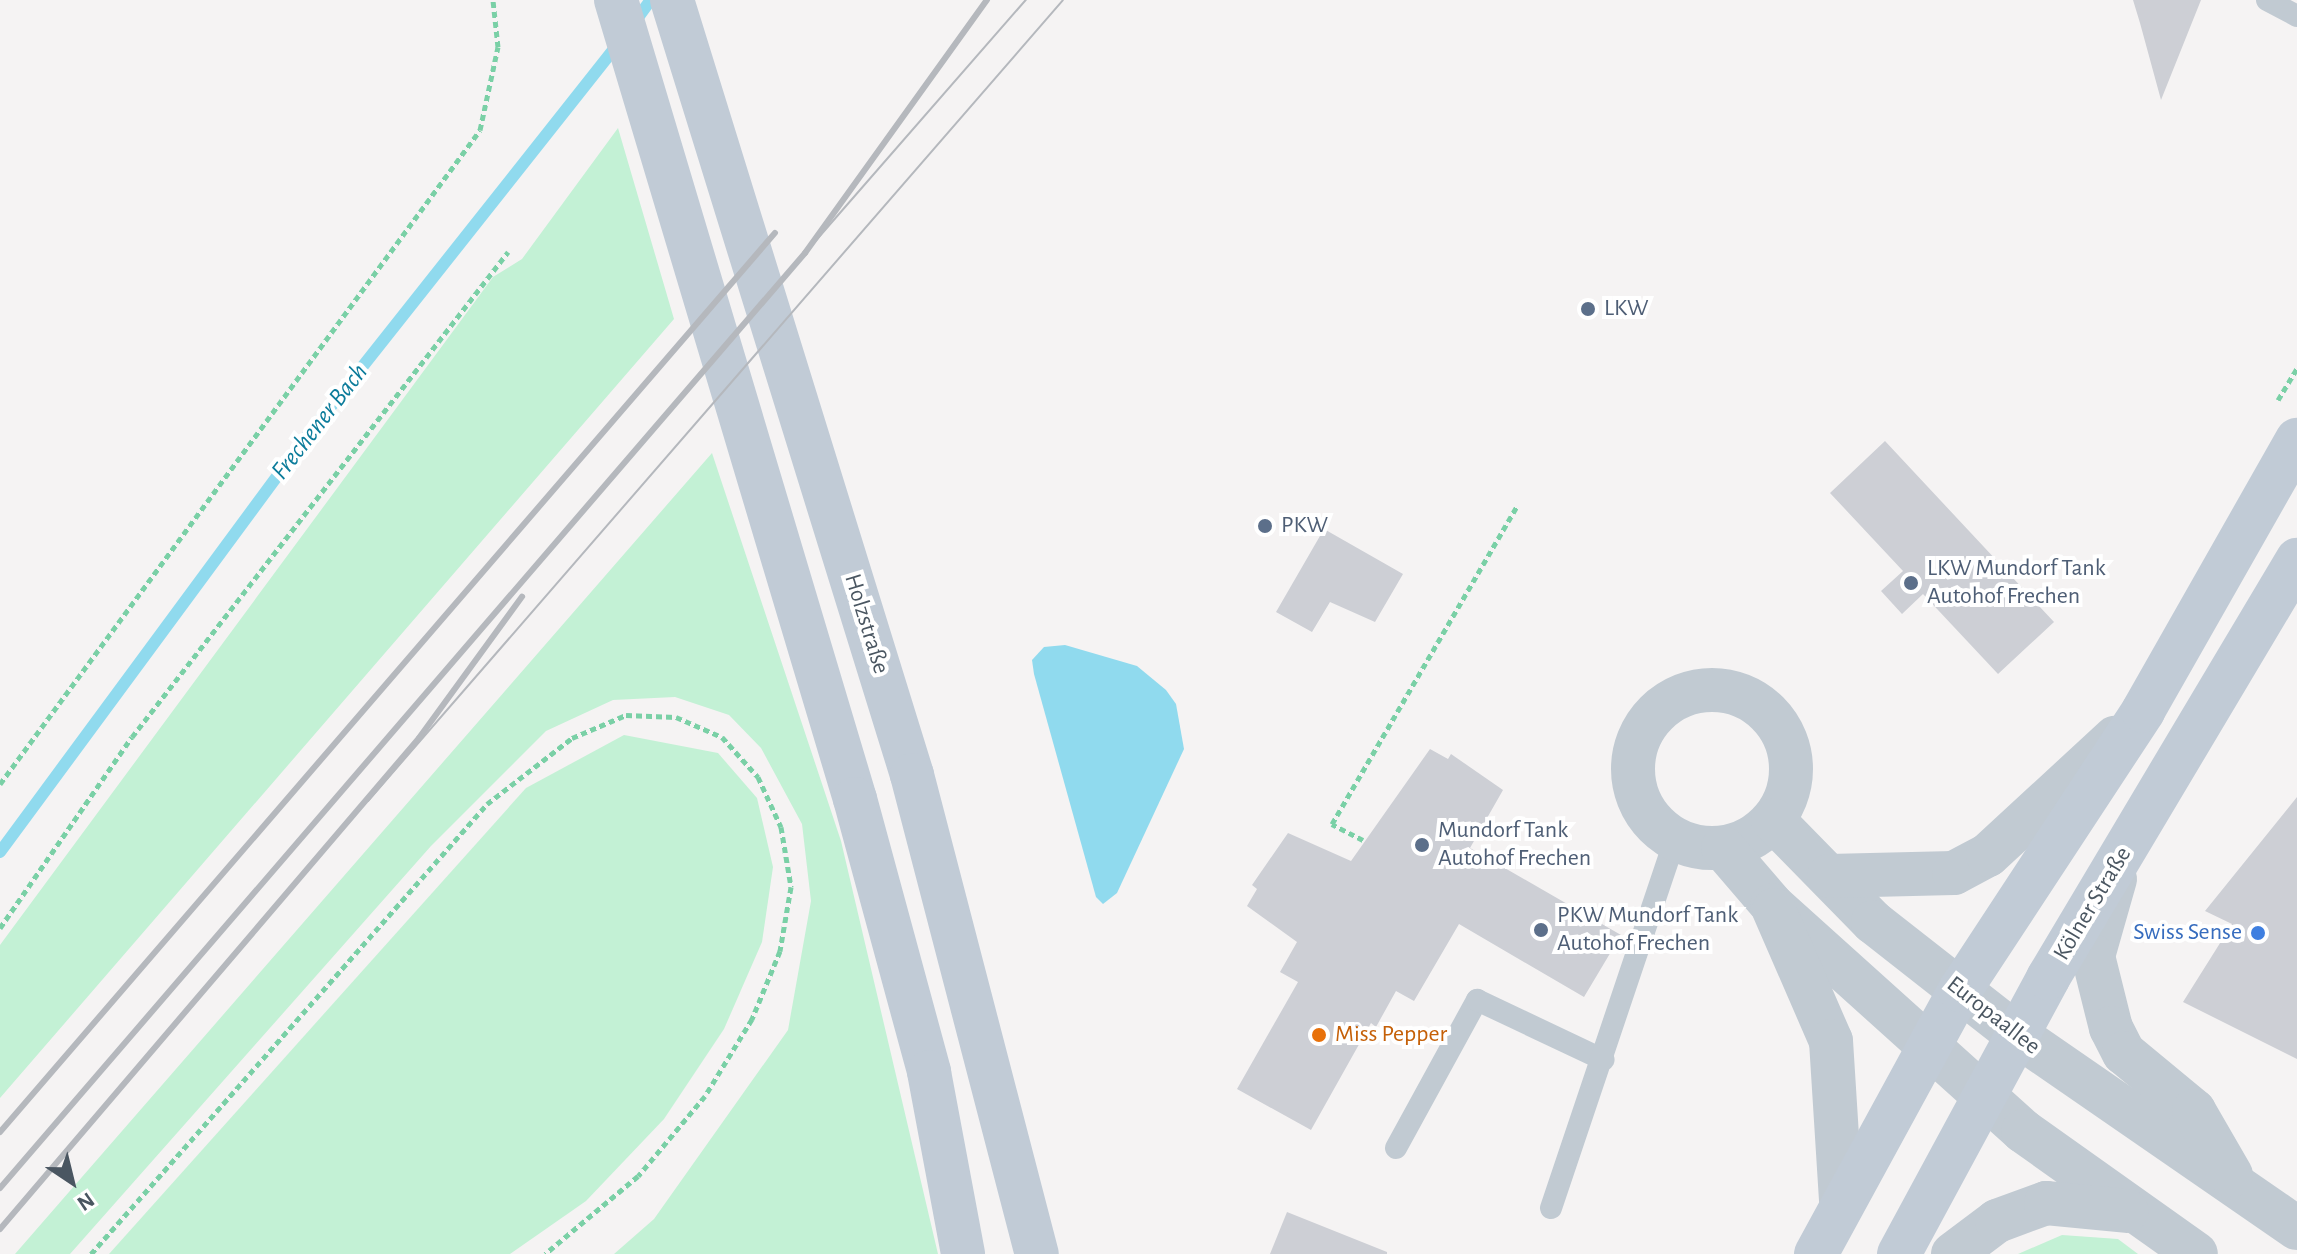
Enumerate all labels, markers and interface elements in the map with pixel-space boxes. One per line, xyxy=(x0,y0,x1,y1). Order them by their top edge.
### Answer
place label: LKW xyxy=(1604,295,1649,323)
marker: LKW xyxy=(1579,300,1597,318)
water label: Frechener Bach xyxy=(265,358,375,486)
place label: PKW xyxy=(1281,512,1328,540)
marker: PKW xyxy=(1256,517,1274,535)
place label: LKW Mundorf Tank Autohof Frechen xyxy=(1927,555,2106,611)
street label: Holzstraße xyxy=(837,571,895,677)
marker: LKW Mundorf Tank Autohof Frechen xyxy=(1902,574,1920,592)
place label: Mundorf Tank Autohof Frechen xyxy=(1438,817,1591,873)
marker: Mundorf Tank Autohof Frechen xyxy=(1413,836,1431,854)
street label: Kölner Straße xyxy=(2048,842,2138,966)
place label: PKW Mundorf Tank Autohof Frechen xyxy=(1557,902,1738,958)
place label: Swiss Sense xyxy=(2133,919,2242,947)
marker: PKW Mundorf Tank Autohof Frechen xyxy=(1532,921,1550,939)
marker: Swiss Sense xyxy=(2249,924,2267,942)
street label: Europaallee xyxy=(1940,970,2046,1062)
place label: Miss Pepper xyxy=(1335,1021,1447,1049)
marker: Miss Pepper xyxy=(1310,1026,1328,1044)
north arrow xyxy=(32,1142,112,1222)
text: N xyxy=(73,1188,98,1215)

